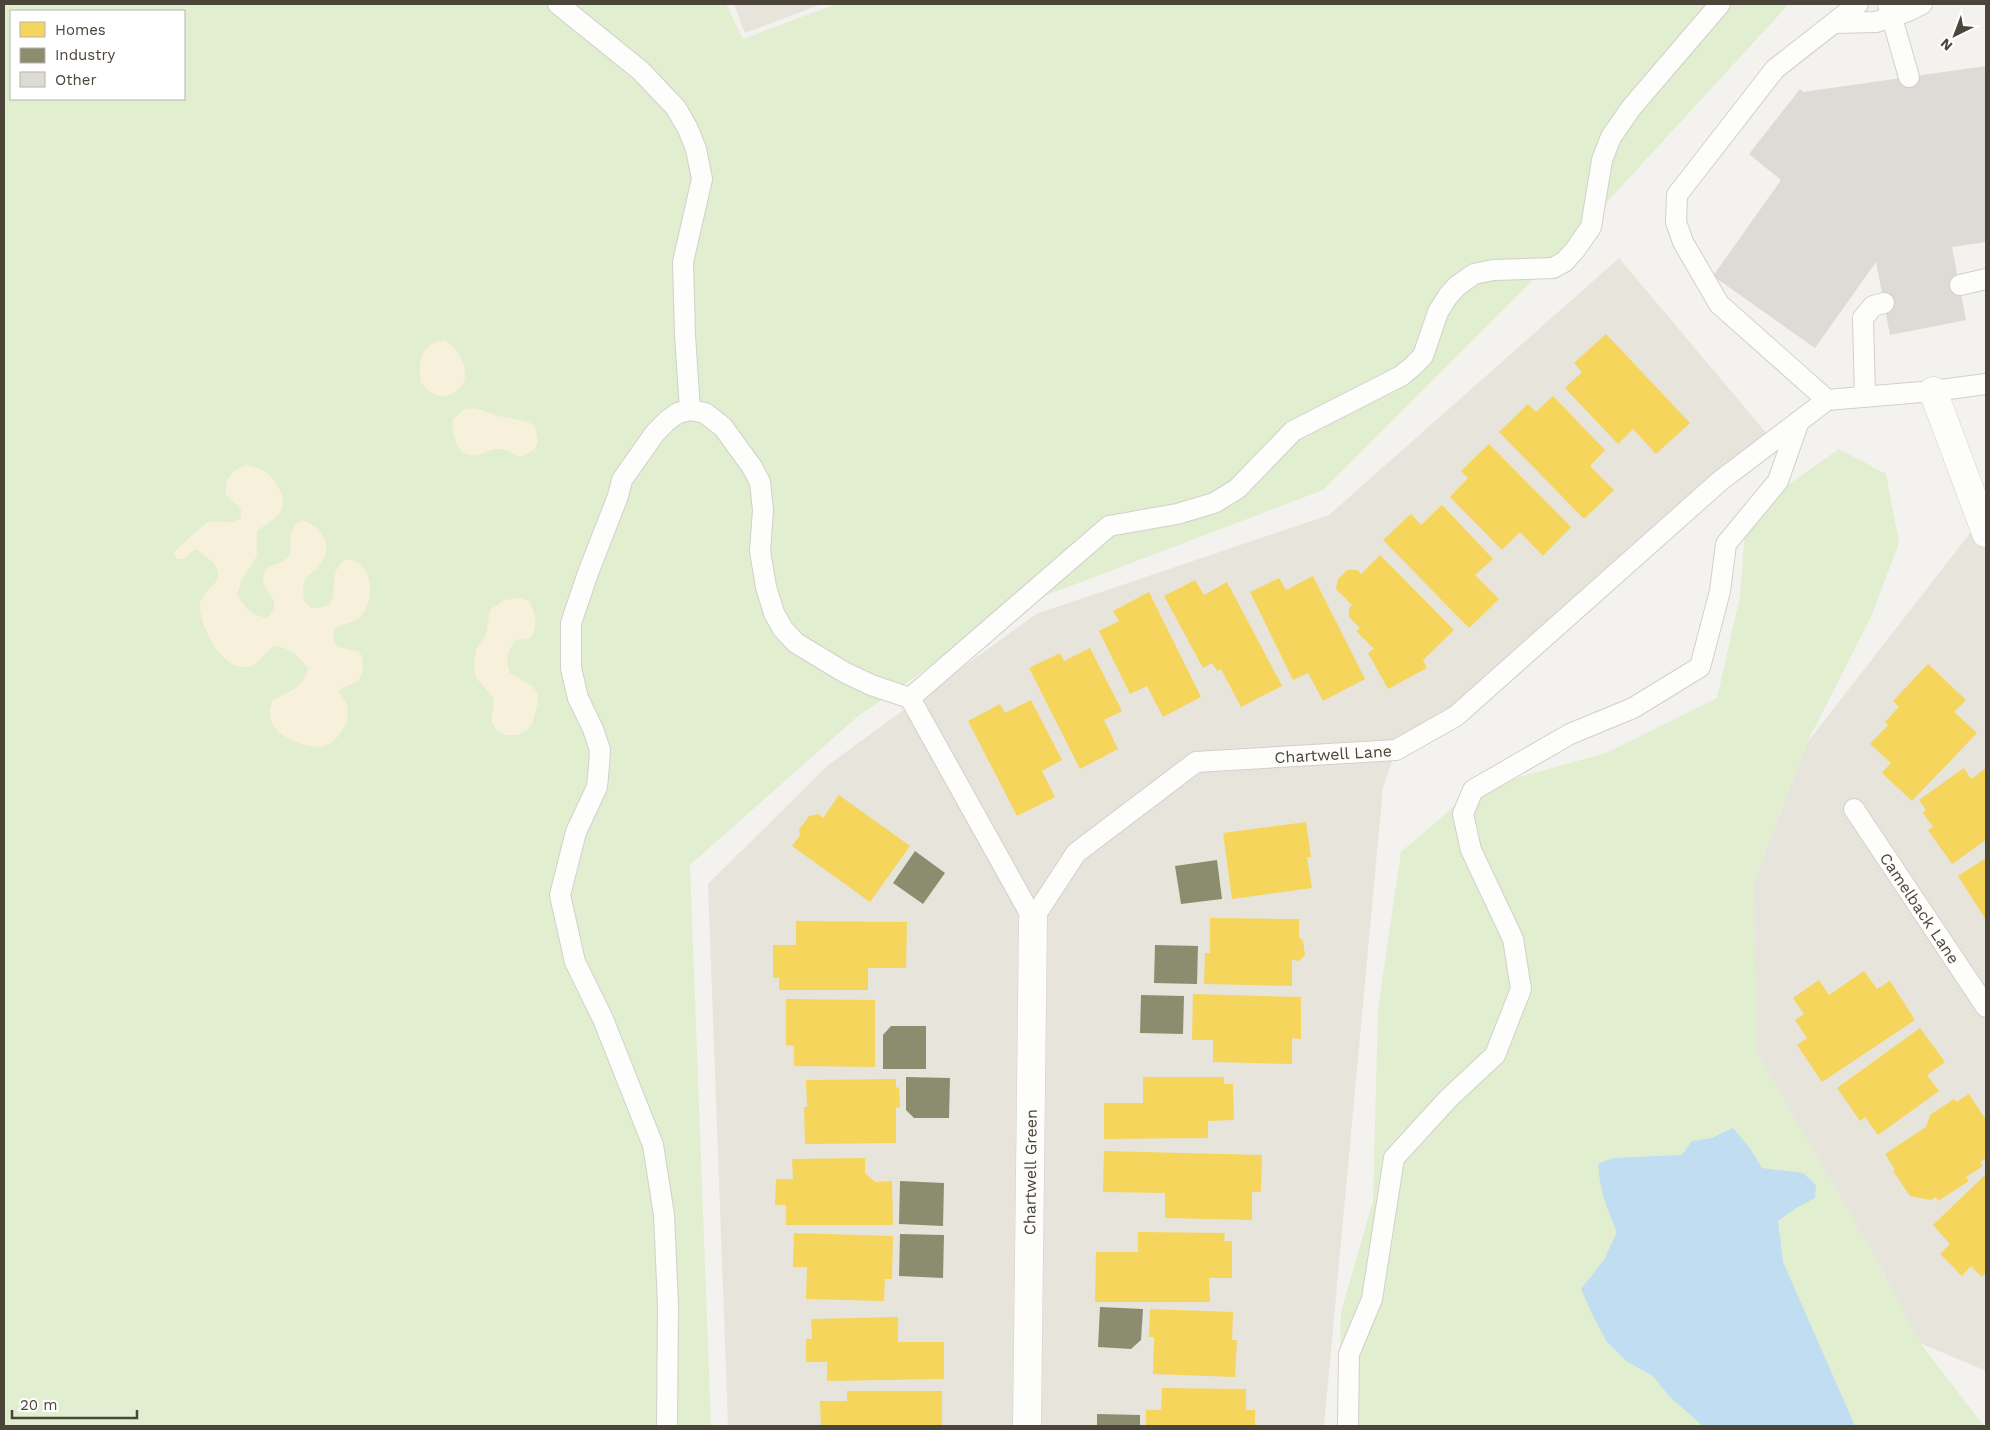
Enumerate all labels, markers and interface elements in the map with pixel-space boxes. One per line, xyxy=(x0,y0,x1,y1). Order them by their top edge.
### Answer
legend xyxy=(10,10,185,100)
north arrow xyxy=(1930,10,1980,60)
text: Homes xyxy=(55,21,106,39)
text: N xyxy=(1937,35,1956,54)
text: Industry xyxy=(55,46,116,64)
text: Other xyxy=(55,71,97,89)
street label: Chartwell Lane xyxy=(1274,741,1392,767)
street label: Camelback Lane xyxy=(1876,849,1963,967)
street label: Chartwell Green xyxy=(1020,1109,1041,1235)
scale bar xyxy=(12,1388,138,1420)
text: 20 m xyxy=(20,1396,58,1414)

